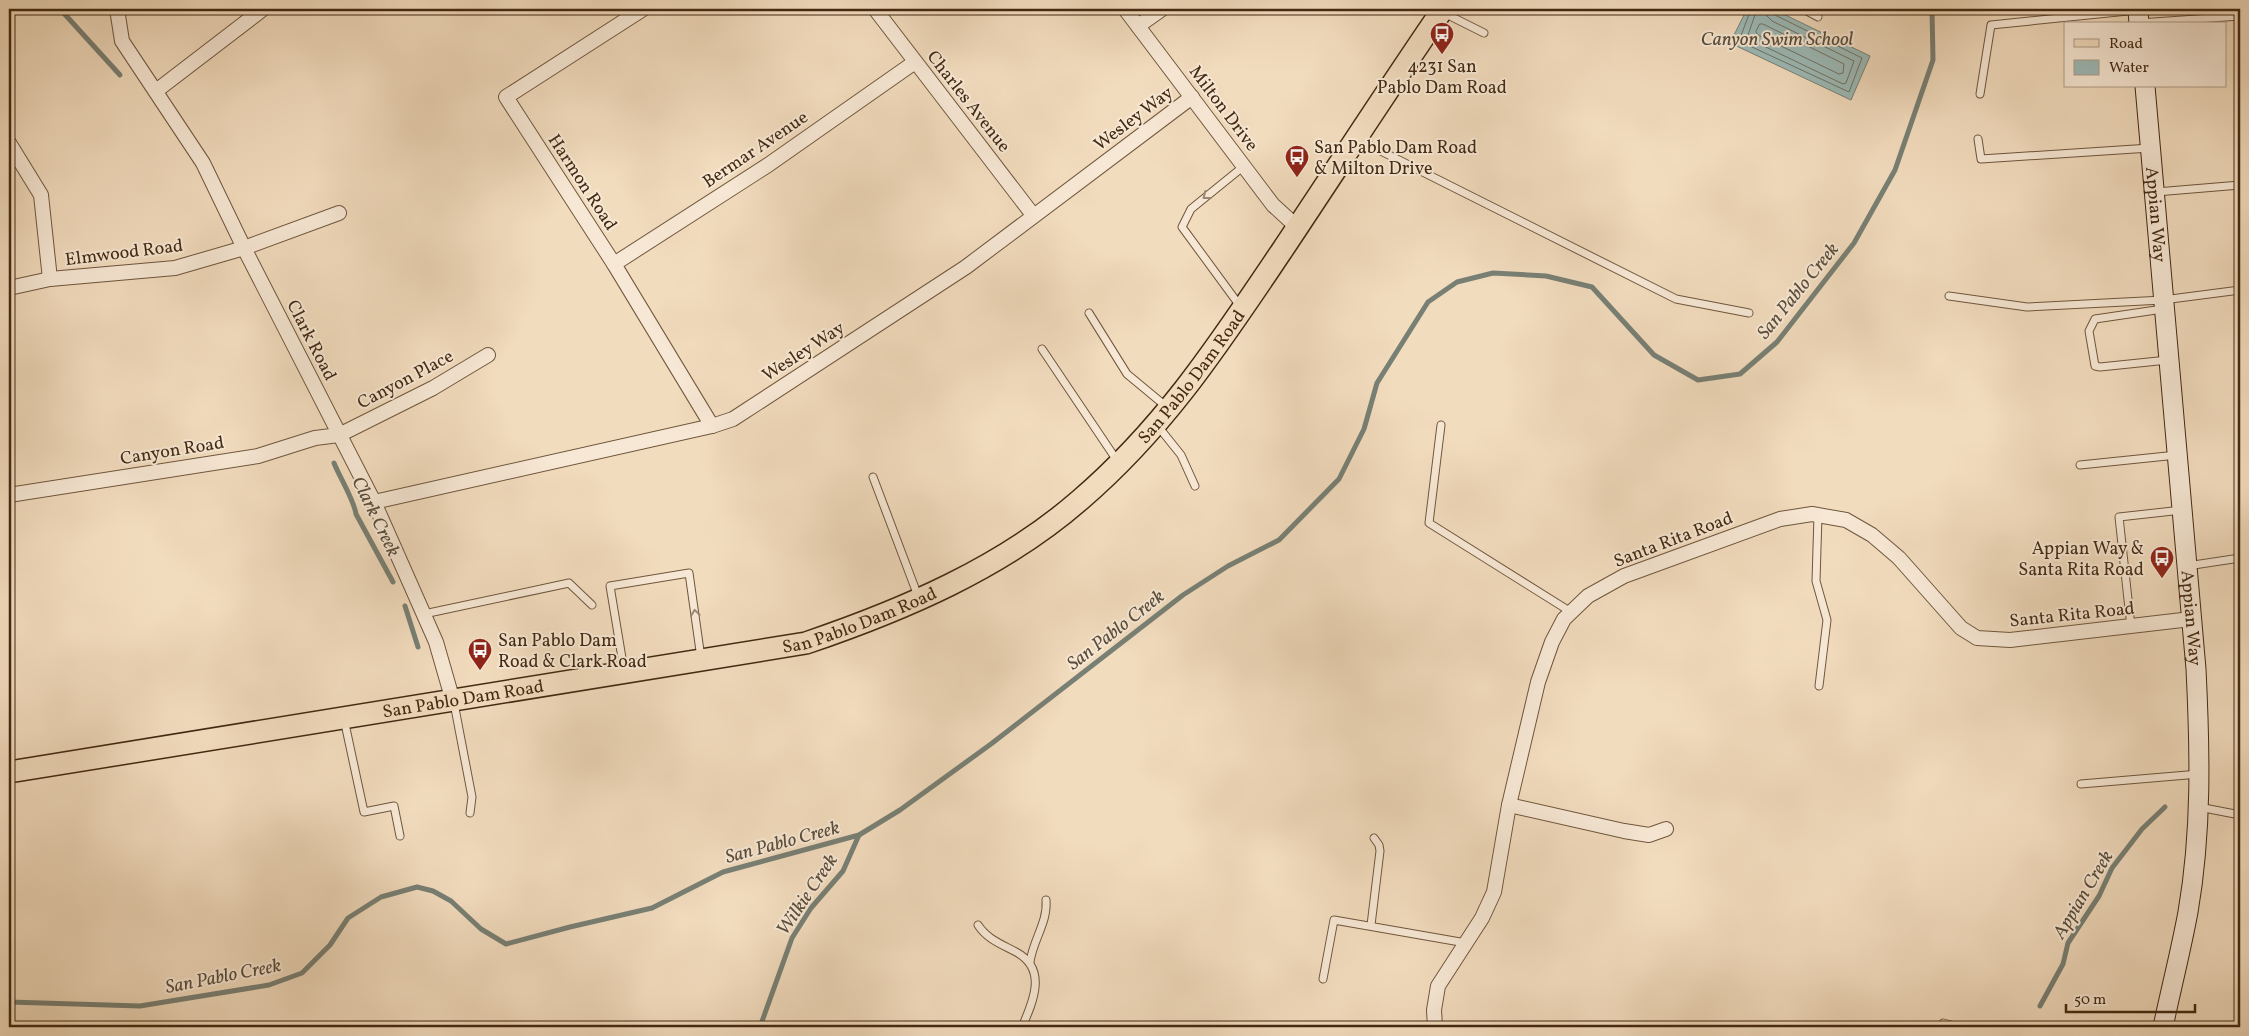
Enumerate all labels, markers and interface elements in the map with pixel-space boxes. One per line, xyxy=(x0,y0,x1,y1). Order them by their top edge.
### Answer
bus stop icon: 4231 San Pablo Dam Road xyxy=(1429,21,1455,55)
legend xyxy=(2064,22,2226,88)
water label: Canyon Swim School xyxy=(1701,27,1854,53)
text: Road xyxy=(2109,34,2143,55)
street label: Charles Avenue xyxy=(920,46,1016,158)
place label: 4231 San Pablo Dam Road xyxy=(1377,55,1507,101)
text: Water xyxy=(2109,58,2149,79)
street label: Milton Drive xyxy=(1182,61,1263,157)
street label: Wesley Way xyxy=(1089,81,1179,157)
street label: Bermar Avenue xyxy=(698,106,813,195)
street label: Harmon Road xyxy=(541,130,622,236)
place label: San Pablo Dam Road & Milton Drive xyxy=(1314,136,1477,182)
bus stop icon: San Pablo Dam Road & Milton Drive xyxy=(1284,144,1310,178)
street label: Appian Way xyxy=(2138,166,2171,264)
one-way arrow xyxy=(1203,191,1212,199)
street label: Elmwood Road xyxy=(64,234,185,273)
water label: San Pablo Creek xyxy=(1752,237,1846,345)
street label: Clark Road xyxy=(280,296,342,385)
street label: San Pablo Dam Road xyxy=(1133,305,1252,450)
street label: Wesley Way xyxy=(758,316,850,388)
street label: Canyon Place xyxy=(353,344,458,416)
street label: Canyon Road xyxy=(118,431,226,472)
water label: Clark Creek xyxy=(345,472,406,562)
street label: Santa Rita Road xyxy=(1610,506,1737,575)
place label: Appian Way & Santa Rita Road xyxy=(2018,537,2144,583)
bus stop icon: Appian Way & Santa Rita Road xyxy=(2149,545,2175,579)
street label: Appian Way xyxy=(2173,569,2207,667)
street label: San Pablo Dam Road xyxy=(781,582,941,661)
water label: San Pablo Creek xyxy=(1062,584,1171,677)
street label: Santa Rita Road xyxy=(2008,596,2136,634)
one-way arrow xyxy=(690,609,700,617)
place label: San Pablo Dam Road & Clark Road xyxy=(498,629,647,675)
bus stop icon: San Pablo Dam Road & Clark Road xyxy=(467,637,493,671)
street label: San Pablo Dam Road xyxy=(381,675,546,725)
water label: San Pablo Creek xyxy=(723,815,843,871)
water label: Appian Creek xyxy=(2047,846,2120,945)
water label: Wilkie Creek xyxy=(771,849,845,941)
water label: San Pablo Creek xyxy=(163,953,284,1001)
scale bar xyxy=(2066,981,2195,1013)
text: 50 m xyxy=(2074,990,2106,1011)

